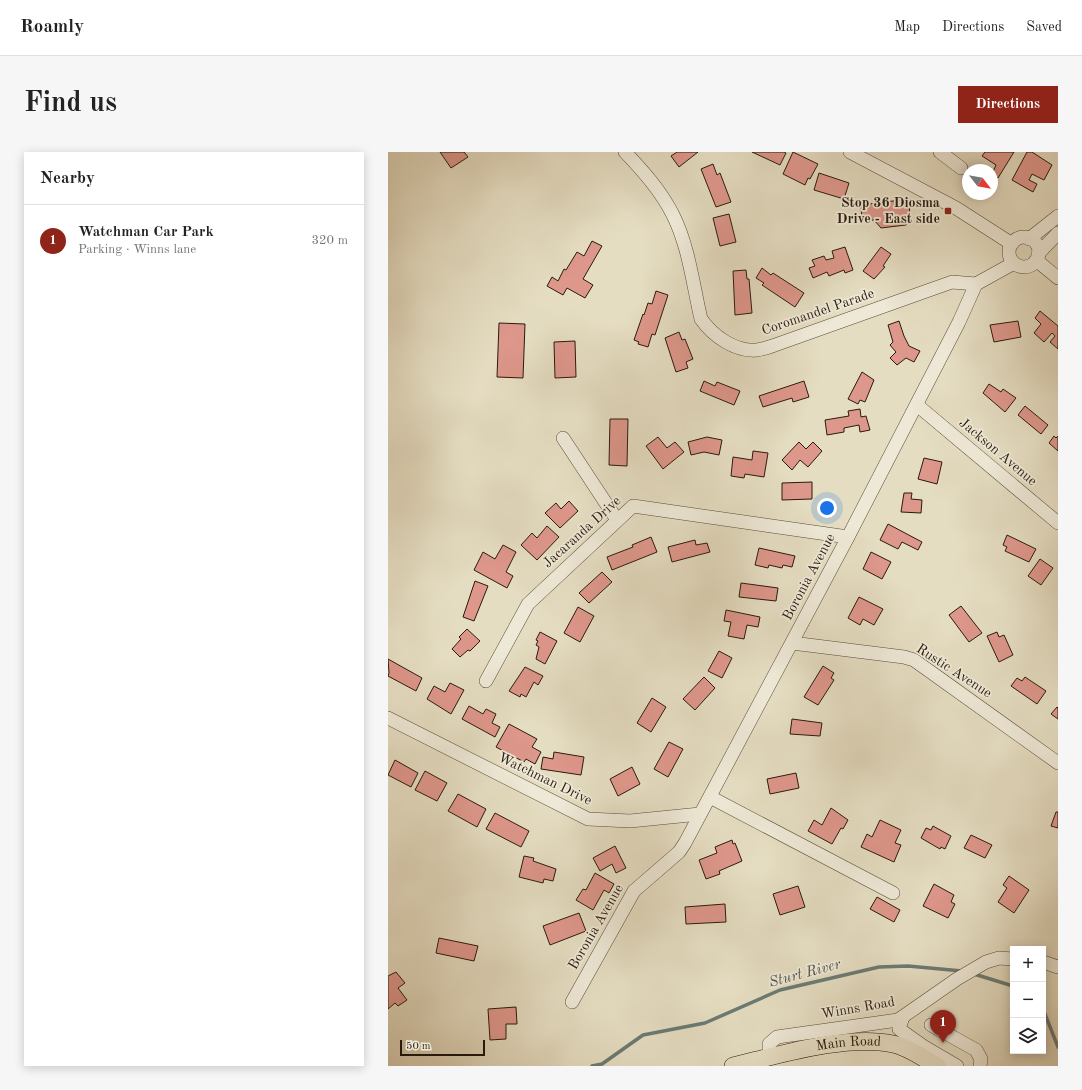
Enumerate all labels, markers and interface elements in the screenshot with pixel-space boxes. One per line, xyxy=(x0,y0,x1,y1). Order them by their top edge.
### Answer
text: Roamly xyxy=(20,18,84,37)
text: Map xyxy=(894,20,920,34)
text: Directions xyxy=(942,20,1004,34)
text: Saved xyxy=(1026,20,1062,34)
button: Directions xyxy=(958,86,1058,123)
text: Find us xyxy=(24,90,117,118)
north arrow xyxy=(962,164,998,200)
text: Nearby xyxy=(40,170,95,187)
place label: Stop 36 Diosma Drive - East side xyxy=(836,196,940,226)
marker: Stop 36 Diosma Drive - East side xyxy=(943,206,953,216)
text: Watchman Car Park xyxy=(78,225,214,240)
text: 1 xyxy=(49,234,57,247)
text: 320 m xyxy=(311,234,348,247)
text: Parking · Winns lane xyxy=(78,243,196,256)
street label: Coromandel Parade xyxy=(760,286,876,338)
street label: Jackson Avenue xyxy=(956,416,1040,488)
street label: Jacaranda Drive xyxy=(540,494,624,570)
your location xyxy=(817,498,837,518)
street label: Boronia Avenue xyxy=(780,531,838,623)
street label: Rustic Avenue xyxy=(914,642,994,700)
street label: Watchman Drive xyxy=(496,750,594,808)
street label: Boronia Avenue xyxy=(566,882,626,972)
map controls xyxy=(1010,946,1046,1054)
button: + xyxy=(1010,946,1046,982)
water label: Sturt River xyxy=(768,957,843,991)
button: − xyxy=(1010,982,1046,1018)
street label: Winns Road xyxy=(820,995,896,1021)
pin: 1 xyxy=(930,1010,956,1043)
button: layers xyxy=(1010,1018,1046,1054)
street label: Main Road xyxy=(815,1034,882,1053)
scale bar xyxy=(400,1038,485,1057)
text: 50 m xyxy=(406,1041,431,1052)

